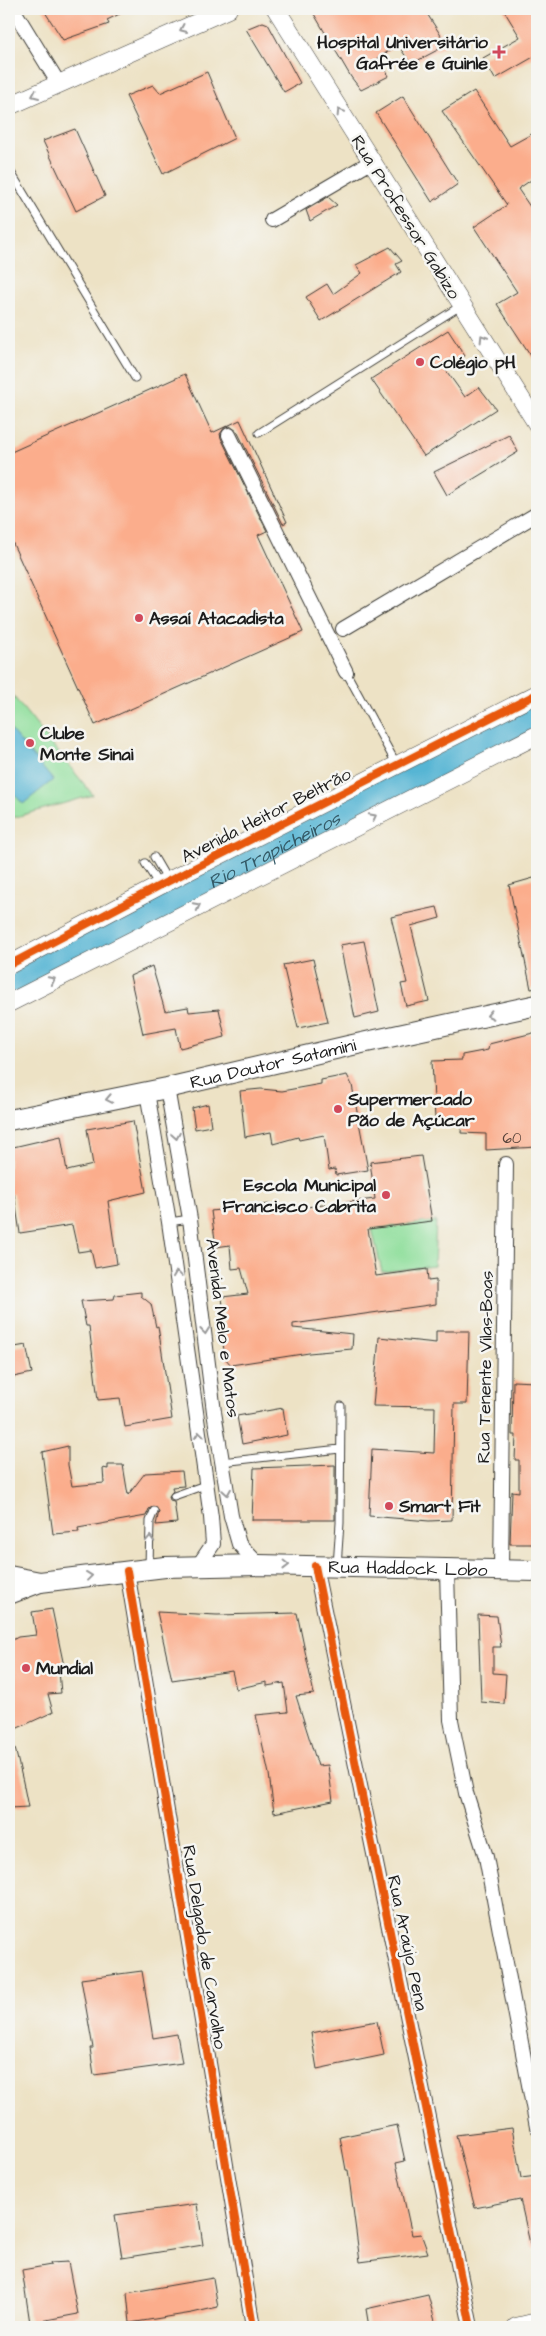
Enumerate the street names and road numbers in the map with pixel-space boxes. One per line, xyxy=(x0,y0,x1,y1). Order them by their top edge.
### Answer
street label: Rua Professor Gabizo xyxy=(345,130,466,304)
street label: Avenida Heitor Beltrão xyxy=(177,762,356,869)
street label: Rua Doutor Satamini xyxy=(188,1033,359,1095)
street label: Avenida Melo e Matos xyxy=(199,1237,246,1419)
street label: Rua Tenente Vilas-Boas xyxy=(471,1270,500,1464)
street label: Rua Haddock Lobo xyxy=(328,1554,488,1583)
street label: Rua Delgado de Carvalho xyxy=(175,1843,233,2051)
street label: Rua Araújo Pena xyxy=(381,1873,434,2013)

